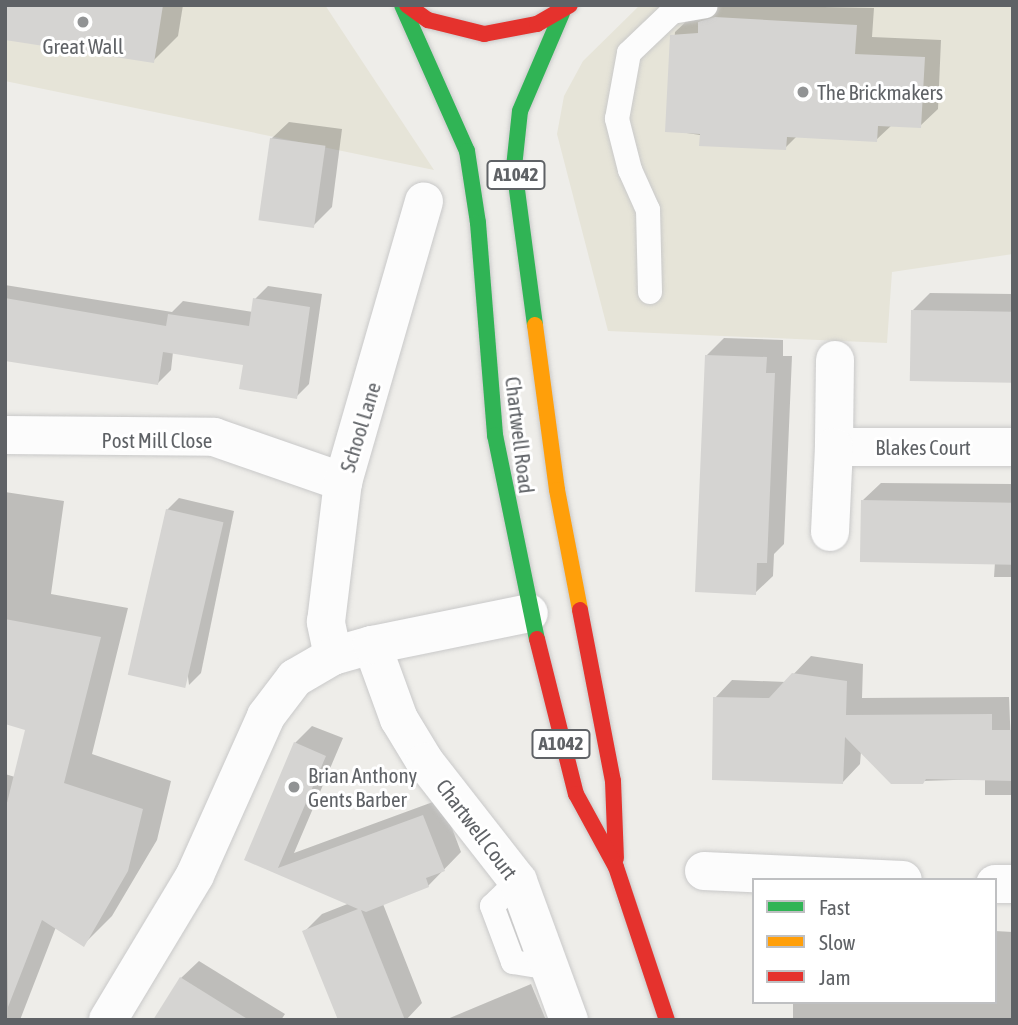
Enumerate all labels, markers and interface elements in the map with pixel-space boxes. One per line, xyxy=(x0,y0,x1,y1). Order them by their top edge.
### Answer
marker: Great Wall xyxy=(75,14,91,30)
place label: Great Wall xyxy=(42,33,124,59)
place label: The Brickmakers xyxy=(817,79,943,105)
marker: The Brickmakers xyxy=(795,84,811,100)
road number: A1042 xyxy=(486,160,546,190)
street label: Chartwell Road xyxy=(500,375,540,495)
street label: School Lane xyxy=(334,379,386,475)
street label: Post Mill Close xyxy=(102,427,212,453)
street label: Blakes Court xyxy=(875,434,971,460)
road number: A1042 xyxy=(531,729,591,760)
place label: Brian Anthony Gents Barber xyxy=(308,762,417,812)
street label: Chartwell Court xyxy=(431,774,523,884)
marker: Brian Anthony Gents Barber xyxy=(286,779,302,795)
legend xyxy=(752,878,997,1004)
text: Fast xyxy=(819,895,850,919)
text: Slow xyxy=(819,930,855,954)
text: Jam xyxy=(819,965,851,989)

